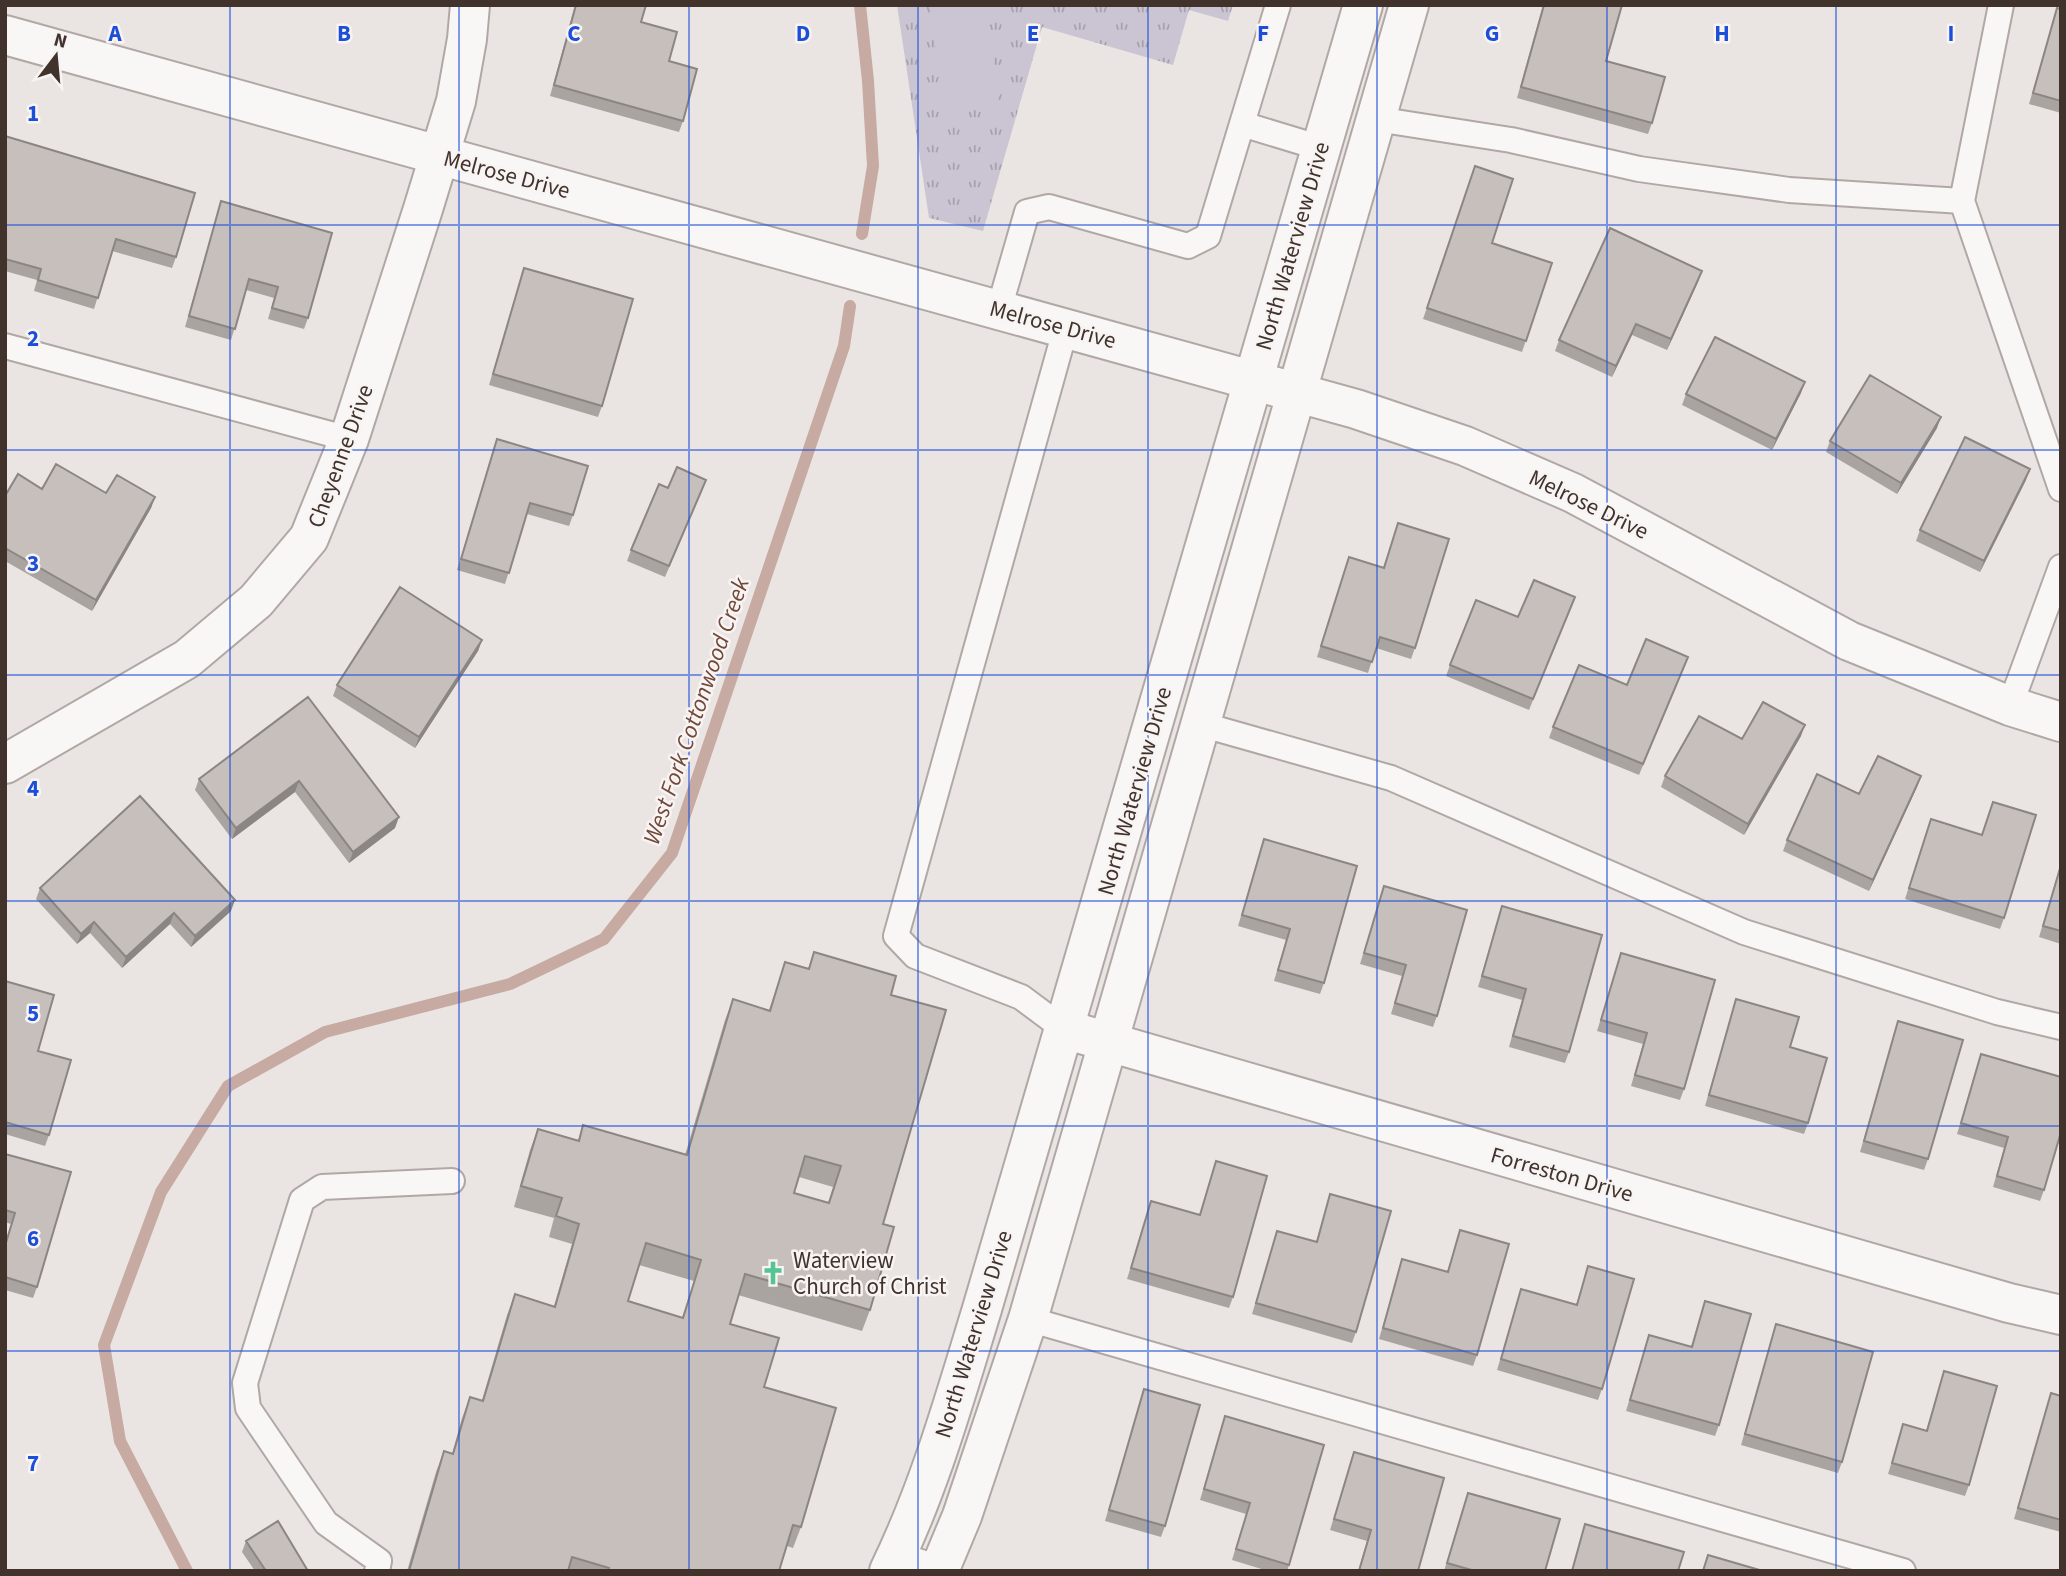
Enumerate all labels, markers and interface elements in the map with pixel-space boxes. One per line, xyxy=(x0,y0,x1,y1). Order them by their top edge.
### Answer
text: A xyxy=(107,17,122,50)
text: B xyxy=(337,17,351,50)
text: C xyxy=(567,17,581,50)
text: D xyxy=(796,17,810,50)
text: E xyxy=(1027,17,1039,50)
text: F xyxy=(1257,17,1269,50)
text: G xyxy=(1485,17,1499,50)
text: H xyxy=(1714,17,1730,50)
text: I xyxy=(1948,17,1954,50)
north arrow xyxy=(21,21,91,91)
text: N xyxy=(50,26,70,56)
text: 1 xyxy=(27,97,39,130)
street label: North Waterview Drive xyxy=(1247,138,1338,354)
street label: Melrose Drive xyxy=(440,142,574,207)
street label: Melrose Drive xyxy=(986,292,1120,357)
text: 2 xyxy=(27,322,39,355)
street label: Cheyenne Drive xyxy=(299,380,382,532)
street label: Melrose Drive xyxy=(1523,461,1654,548)
text: 3 xyxy=(27,547,39,580)
water label: West Fork Cottonwood Creek xyxy=(634,572,759,849)
street label: North Waterview Drive xyxy=(1089,683,1180,899)
text: 4 xyxy=(27,772,39,805)
text: 5 xyxy=(27,997,39,1030)
street label: Forreston Drive xyxy=(1487,1138,1637,1211)
text: 6 xyxy=(27,1222,39,1255)
street label: North Waterview Drive xyxy=(926,1226,1021,1442)
place label: Waterview Church of Christ xyxy=(793,1244,947,1303)
church icon: Waterview Church of Christ xyxy=(759,1259,787,1287)
text: 7 xyxy=(27,1447,39,1480)

